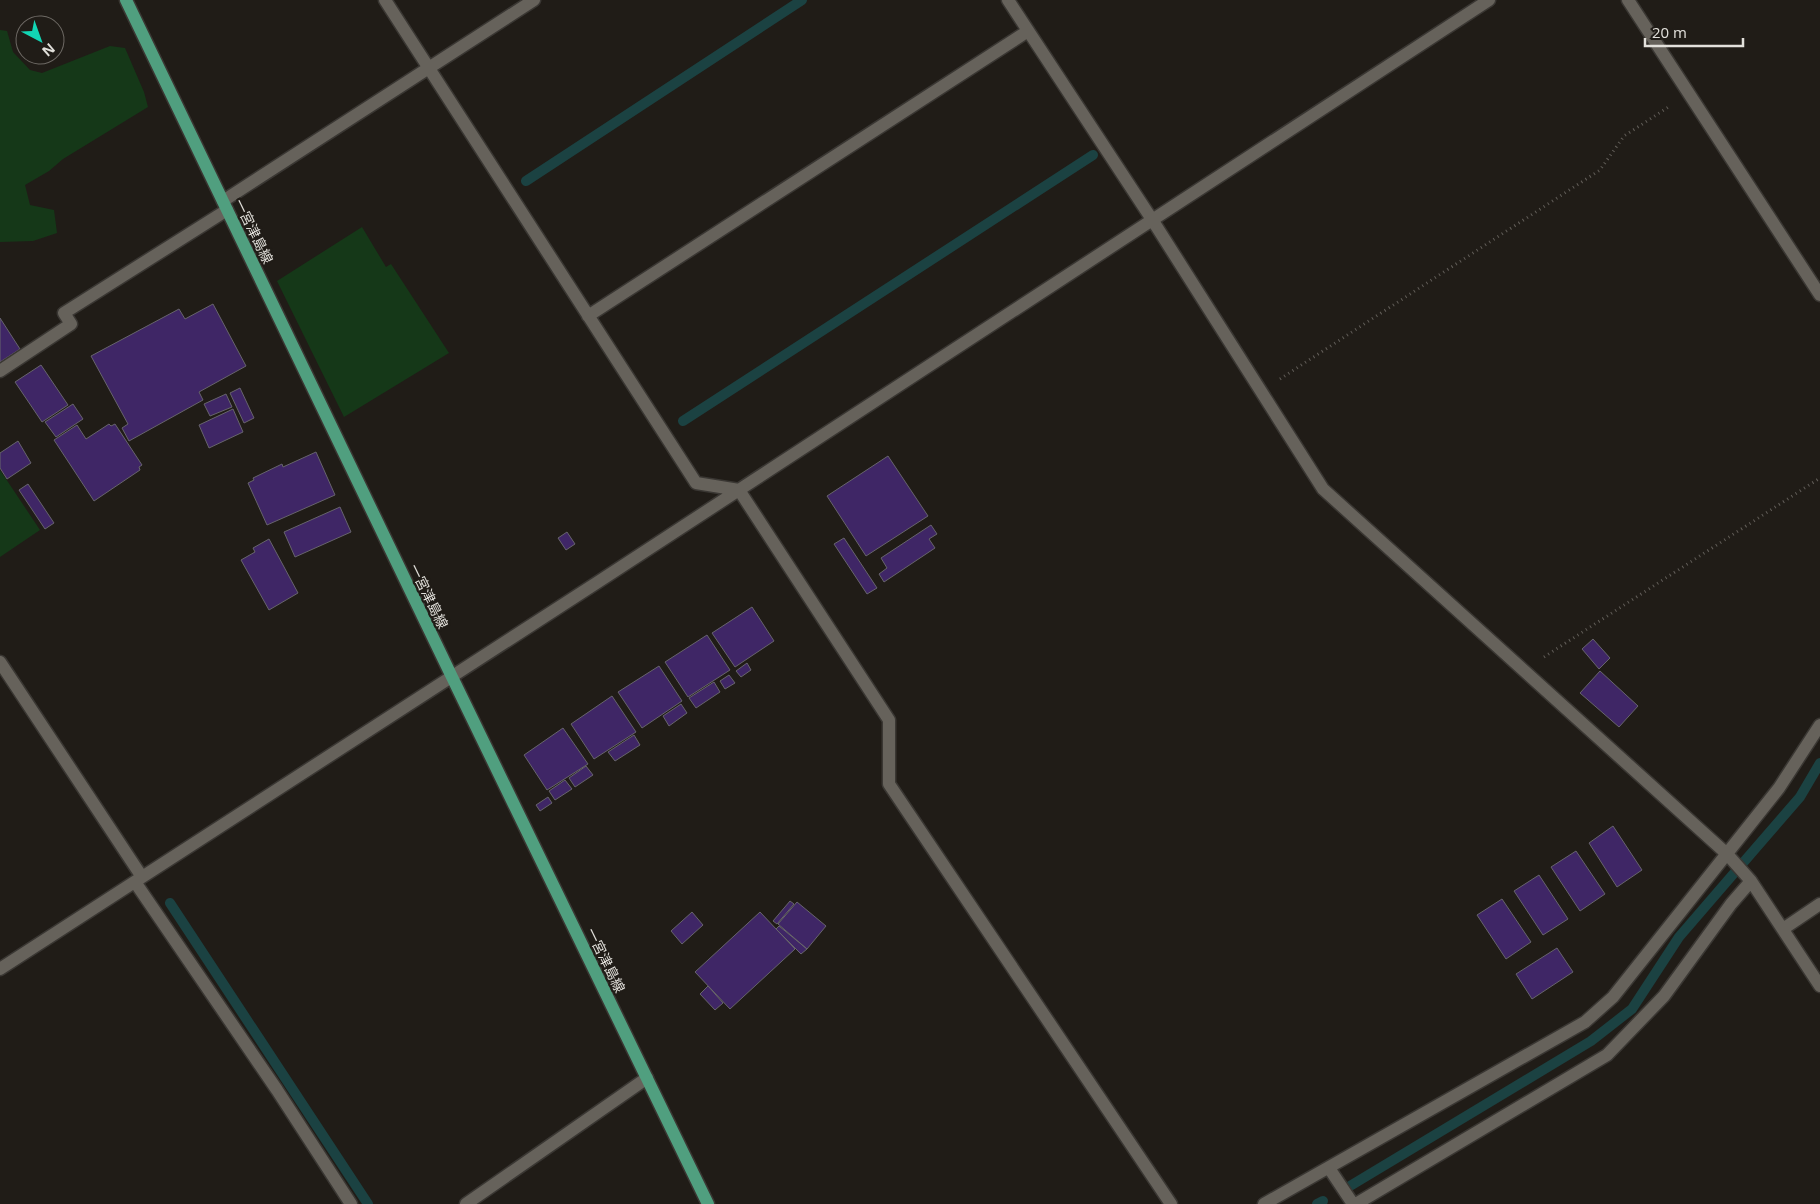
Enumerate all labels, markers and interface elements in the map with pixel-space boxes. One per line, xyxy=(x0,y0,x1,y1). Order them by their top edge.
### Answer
north arrow xyxy=(15,15,65,65)
scale bar xyxy=(1645,15,1742,47)
text: 20 m xyxy=(1652,22,1687,42)
text: N xyxy=(38,39,59,61)
street label: 一宮津島線 xyxy=(230,195,278,267)
street label: 一宮津島線 xyxy=(405,560,453,632)
street label: 一宮津島線 xyxy=(582,924,630,996)

